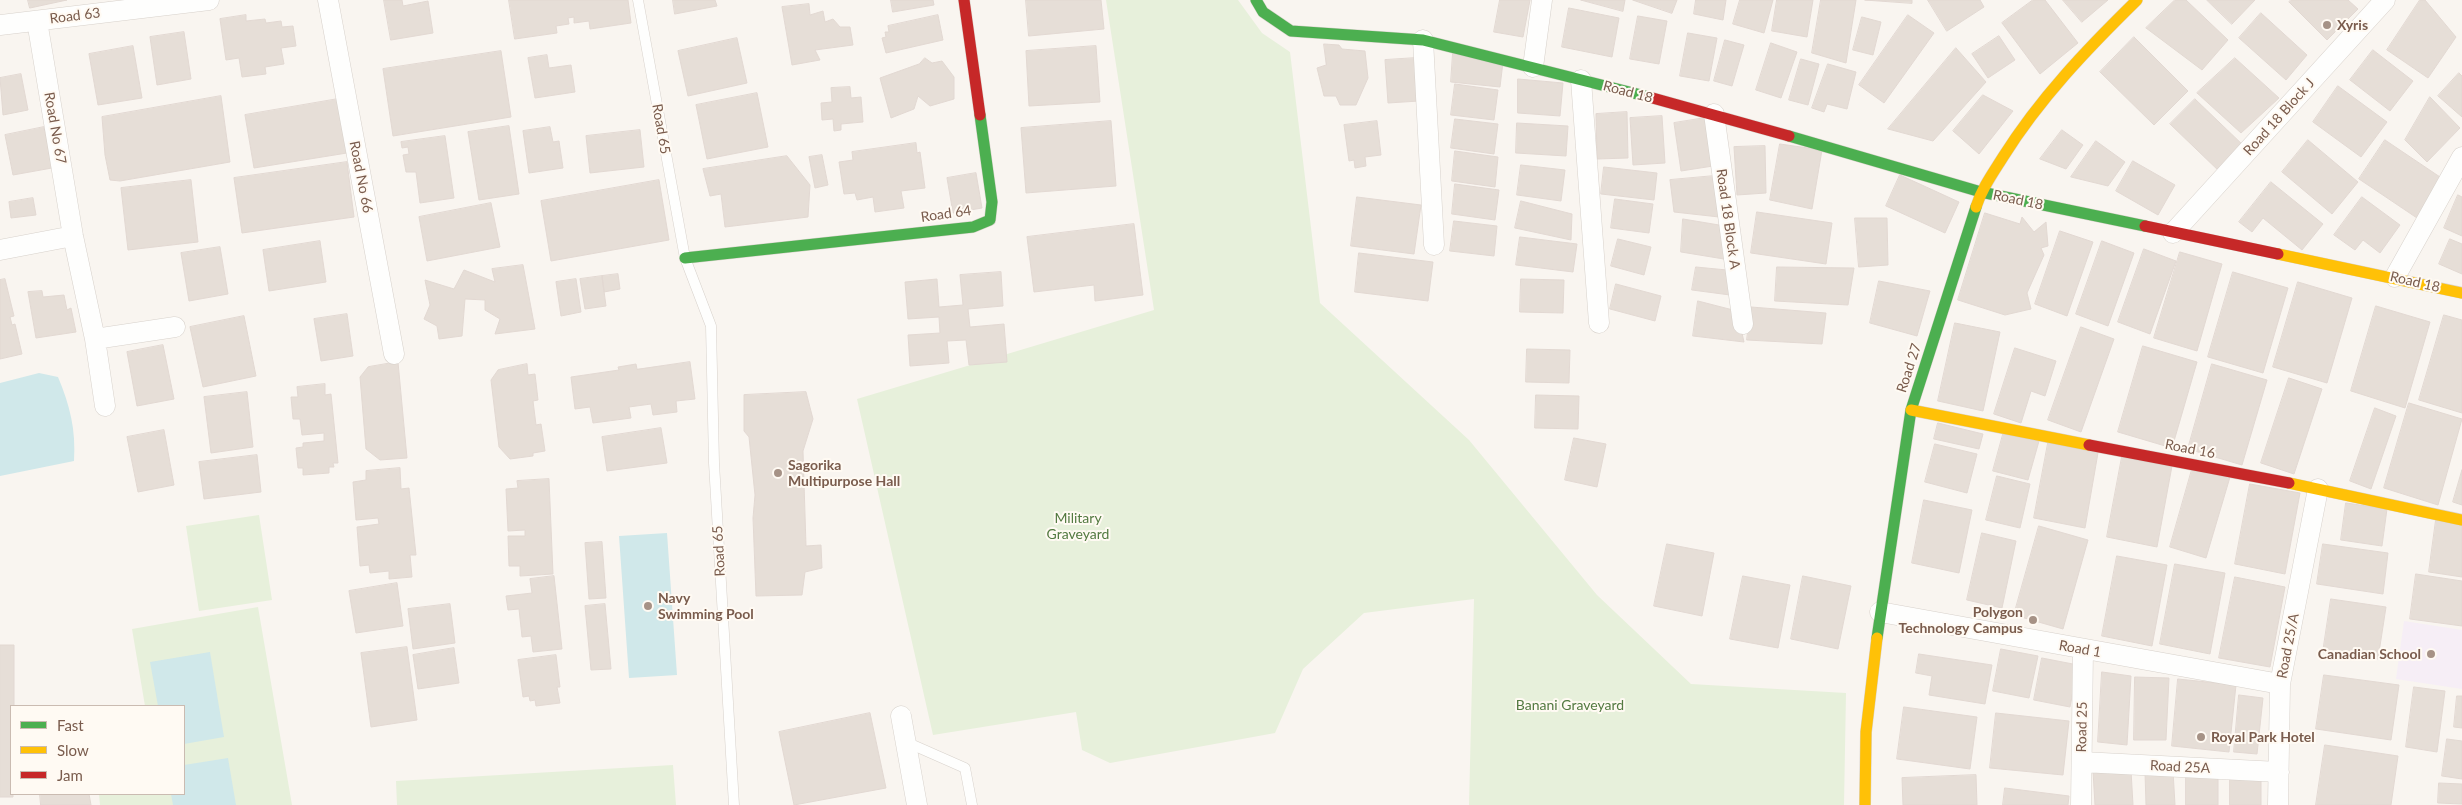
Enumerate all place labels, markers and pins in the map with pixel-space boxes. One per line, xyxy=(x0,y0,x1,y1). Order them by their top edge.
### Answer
place label: Xyris xyxy=(2337,17,2368,33)
marker: Xyris xyxy=(2321,19,2333,31)
place label: Sagorika Multipurpose Hall xyxy=(788,457,900,490)
marker: Sagorika Multipurpose Hall xyxy=(772,467,784,479)
place label: Navy Swimming Pool xyxy=(658,590,754,622)
marker: Navy Swimming Pool xyxy=(642,600,654,612)
place label: Polygon Technology Campus xyxy=(1898,604,2023,636)
marker: Polygon Technology Campus xyxy=(2027,614,2039,626)
place label: Canadian School xyxy=(2318,646,2421,662)
marker: Canadian School xyxy=(2425,648,2437,660)
place label: Royal Park Hotel xyxy=(2211,729,2315,745)
marker: Royal Park Hotel xyxy=(2195,731,2207,743)

